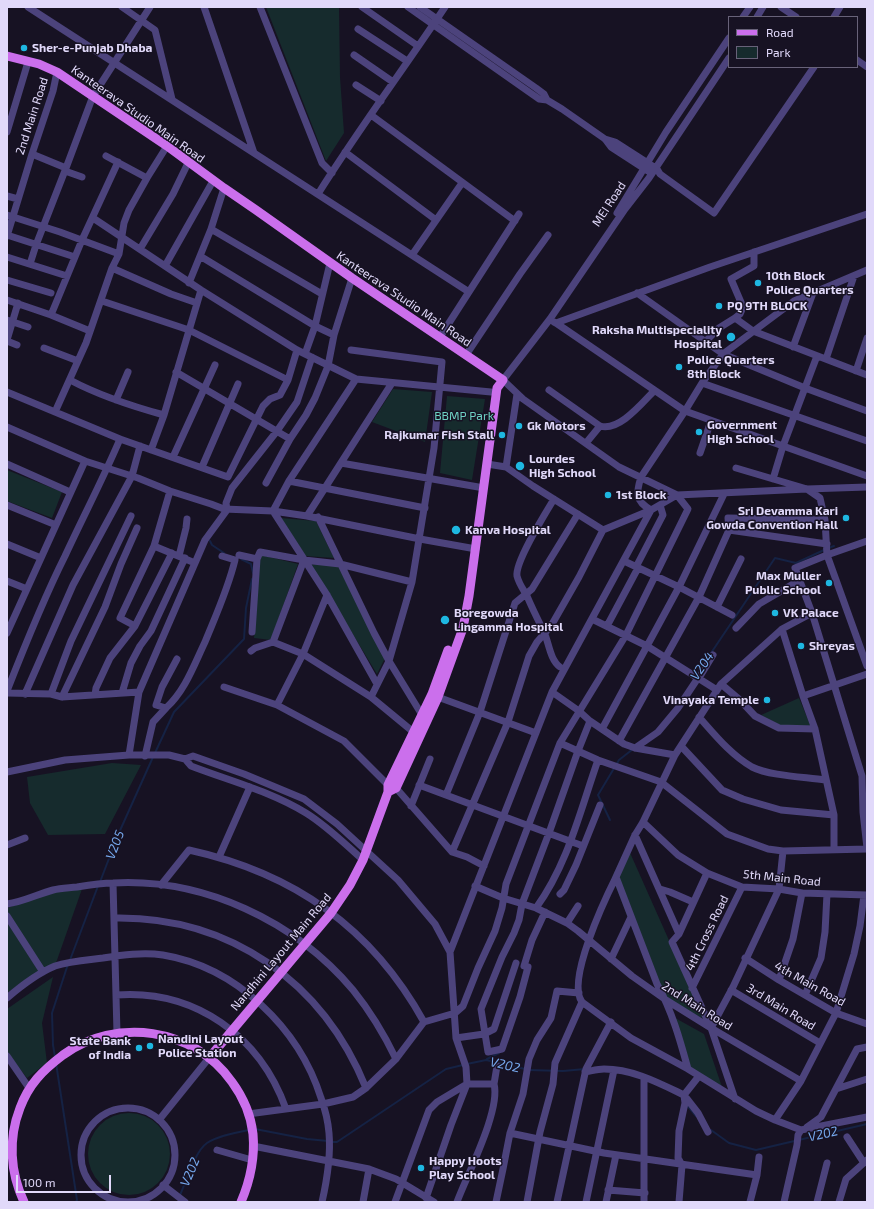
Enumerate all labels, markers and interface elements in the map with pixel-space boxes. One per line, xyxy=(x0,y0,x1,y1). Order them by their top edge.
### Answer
legend xyxy=(728,16,858,68)
text: Road xyxy=(766,25,794,39)
place label: Sher-e-Punjab Dhaba xyxy=(32,41,152,55)
marker: Sher-e-Punjab Dhaba xyxy=(19,43,29,53)
text: Park xyxy=(766,45,791,59)
street label: Kanteerava Studio Main Road xyxy=(68,62,208,166)
street label: 2nd Main Road xyxy=(13,75,51,157)
street label: MEI Road xyxy=(589,179,629,229)
street label: Kanteerava Studio Main Road xyxy=(334,248,474,350)
place label: 10th Block Police Quarters xyxy=(766,269,854,297)
marker: 10th Block Police Quarters xyxy=(753,278,763,288)
place label: PQ 9TH BLOCK xyxy=(727,299,807,313)
marker: PQ 9TH BLOCK xyxy=(714,301,724,311)
place label: Raksha Multispeciality Hospital xyxy=(592,323,722,351)
marker: Raksha Multispeciality Hospital xyxy=(725,331,737,343)
place label: Police Quarters 8th Block xyxy=(687,353,775,381)
marker: Police Quarters 8th Block xyxy=(674,362,684,372)
park label: BBMP Park xyxy=(434,409,494,423)
place label: Government High School xyxy=(707,418,777,446)
place label: Gk Motors xyxy=(527,419,586,433)
marker: Gk Motors xyxy=(514,421,524,431)
marker: Government High School xyxy=(694,427,704,437)
place label: Rajkumar Fish Stall xyxy=(384,428,494,442)
marker: Rajkumar Fish Stall xyxy=(497,430,507,440)
place label: Lourdes High School xyxy=(529,452,596,480)
marker: Lourdes High School xyxy=(514,460,526,472)
place label: 1st Block xyxy=(616,488,667,502)
marker: 1st Block xyxy=(603,490,613,500)
place label: Sri Devamma Kari Gowda Convention Hall xyxy=(706,504,838,532)
marker: Sri Devamma Kari Gowda Convention Hall xyxy=(841,513,851,523)
place label: Kanva Hospital xyxy=(465,523,551,537)
marker: Kanva Hospital xyxy=(450,524,462,536)
place label: Max Muller Public School xyxy=(745,569,821,597)
marker: Max Muller Public School xyxy=(824,578,834,588)
place label: Boregowda Lingamma Hospital xyxy=(454,606,563,634)
place label: VK Palace xyxy=(783,606,839,620)
marker: VK Palace xyxy=(770,608,780,618)
marker: Boregowda Lingamma Hospital xyxy=(439,614,451,626)
place label: Shreyas xyxy=(809,639,855,653)
marker: Shreyas xyxy=(796,641,806,651)
water label: V204 xyxy=(687,649,717,683)
place label: Vinayaka Temple xyxy=(663,693,759,707)
marker: Vinayaka Temple xyxy=(762,695,772,705)
water label: V205 xyxy=(102,828,128,862)
street label: 5th Main Road xyxy=(742,867,822,889)
street label: Nandhini Layout Main Road xyxy=(228,890,334,1014)
street label: 4th Cross Road xyxy=(682,893,732,973)
street label: 4th Main Road xyxy=(772,959,848,1009)
street label: 2nd Main Road xyxy=(659,979,735,1033)
street label: 3rd Main Road xyxy=(744,981,818,1033)
place label: Nandini Layout Police Station xyxy=(158,1032,243,1060)
place label: State Bank of India xyxy=(70,1034,131,1062)
marker: Nandini Layout Police Station xyxy=(145,1041,155,1051)
marker: State Bank of India xyxy=(134,1043,144,1053)
water label: V202 xyxy=(489,1054,521,1076)
water label: V202 xyxy=(807,1123,839,1145)
place label: Happy Hoots Play School xyxy=(429,1154,502,1182)
water label: V202 xyxy=(177,1155,203,1189)
marker: Happy Hoots Play School xyxy=(416,1163,426,1173)
scale bar xyxy=(18,1167,113,1193)
text: 100 m xyxy=(23,1175,55,1189)

